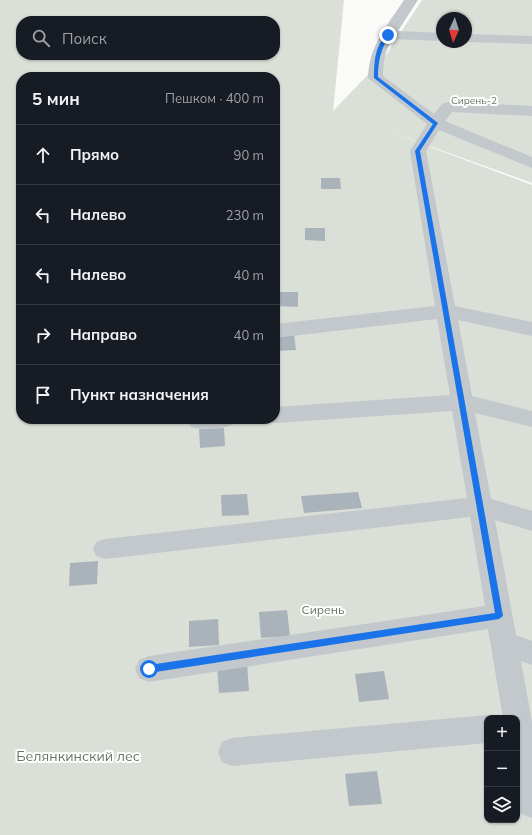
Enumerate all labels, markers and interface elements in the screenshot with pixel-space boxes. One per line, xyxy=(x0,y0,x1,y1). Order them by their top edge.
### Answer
north arrow xyxy=(436,12,472,48)
search box xyxy=(16,16,280,60)
route end xyxy=(379,26,397,44)
icon: search xyxy=(30,27,52,49)
text: Поиск xyxy=(62,29,107,48)
text: 5 мин xyxy=(32,88,80,109)
text: Пешком · 400 m xyxy=(165,90,264,106)
park label: Сирень-2 xyxy=(451,94,497,107)
icon: ahead xyxy=(32,144,54,166)
text: Прямо xyxy=(70,145,119,164)
text: 90 m xyxy=(234,147,264,163)
icon: left xyxy=(32,204,54,226)
text: Налево xyxy=(70,205,126,224)
text: 230 m xyxy=(226,207,264,223)
icon: left xyxy=(32,264,54,286)
text: Налево xyxy=(70,265,126,284)
text: 40 m xyxy=(234,267,264,283)
icon: right xyxy=(32,324,54,346)
text: Направо xyxy=(70,325,137,344)
text: 40 m xyxy=(234,327,264,343)
icon: arrive xyxy=(32,384,54,406)
text: Пункт назначения xyxy=(70,385,209,404)
park label: Сирень xyxy=(301,602,345,617)
route start xyxy=(140,660,158,678)
map controls xyxy=(484,715,520,823)
button: + xyxy=(484,715,520,751)
park label: Белянкинский лес xyxy=(16,747,140,765)
button: − xyxy=(484,751,520,787)
button: layers xyxy=(484,787,520,823)

